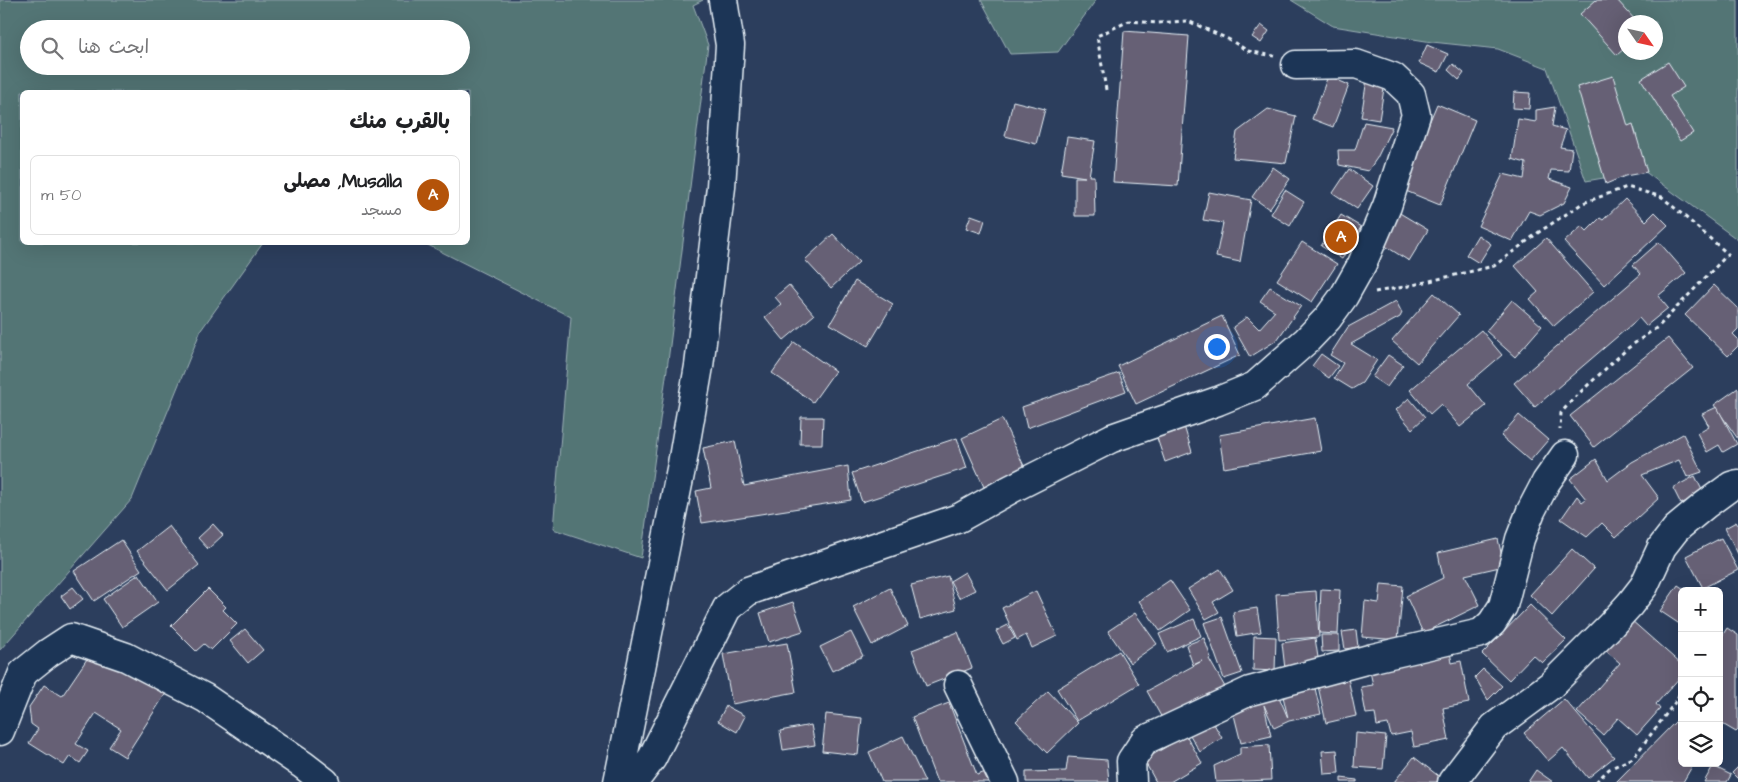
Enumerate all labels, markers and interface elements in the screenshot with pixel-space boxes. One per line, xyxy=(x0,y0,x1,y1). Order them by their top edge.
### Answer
north arrow xyxy=(1618,15,1663,60)
search box xyxy=(20,20,470,75)
icon: search xyxy=(38,34,66,62)
text: ابحث هنا xyxy=(78,34,149,61)
text: بالقرب منك xyxy=(349,107,450,136)
text: Musalla, مصلى xyxy=(283,168,402,195)
text: 50 m xyxy=(41,184,81,206)
text: A xyxy=(428,184,438,206)
text: مسجد xyxy=(361,199,402,221)
pin: A xyxy=(1325,218,1357,256)
your location xyxy=(1204,334,1230,360)
map controls xyxy=(1678,587,1723,767)
button: + xyxy=(1678,587,1723,632)
button: − xyxy=(1678,632,1723,677)
button: locate xyxy=(1678,677,1723,722)
button: layers xyxy=(1678,722,1723,767)

